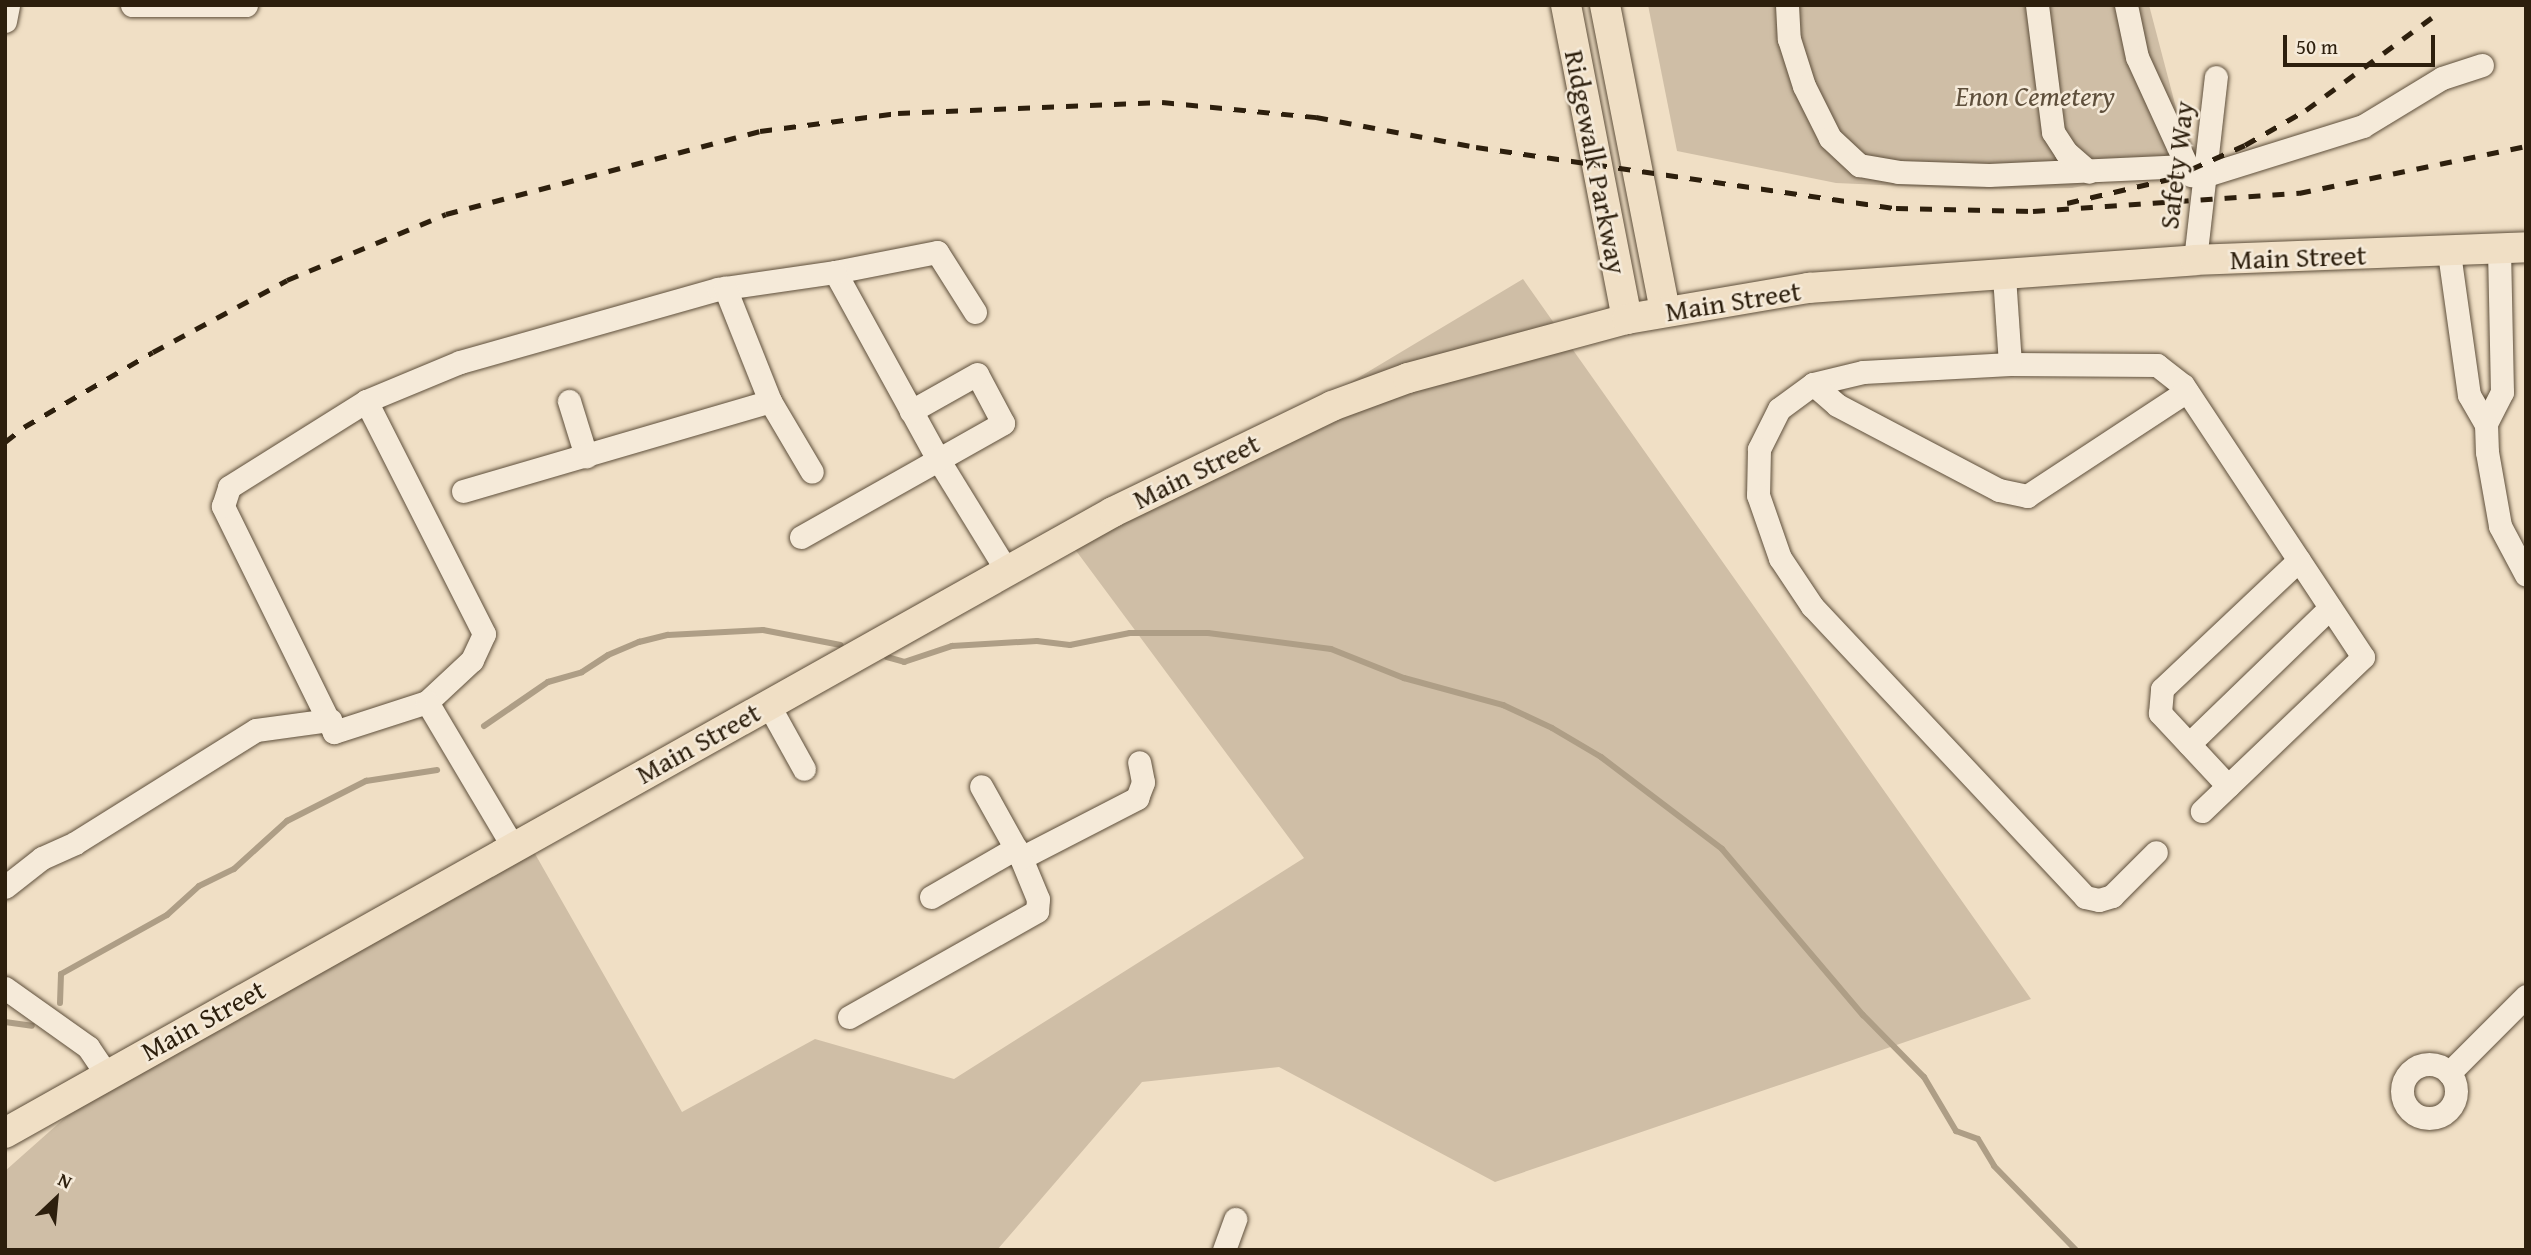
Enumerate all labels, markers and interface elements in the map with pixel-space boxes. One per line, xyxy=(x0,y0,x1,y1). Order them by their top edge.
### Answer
scale bar xyxy=(2286,21,2438,65)
text: 50 m xyxy=(2296,31,2338,62)
street label: Ridgewalk Parkway xyxy=(1558,47,1634,277)
park label: Enon Cemetery xyxy=(1955,79,2115,113)
street label: Safety Way xyxy=(2151,99,2201,231)
street label: Main Street xyxy=(2229,238,2367,276)
street label: Main Street xyxy=(1663,274,1803,328)
street label: Main Street xyxy=(1127,426,1265,516)
street label: Main Street xyxy=(630,695,766,791)
street label: Main Street xyxy=(135,972,271,1068)
north arrow xyxy=(21,1164,91,1234)
text: N xyxy=(53,1165,77,1195)

